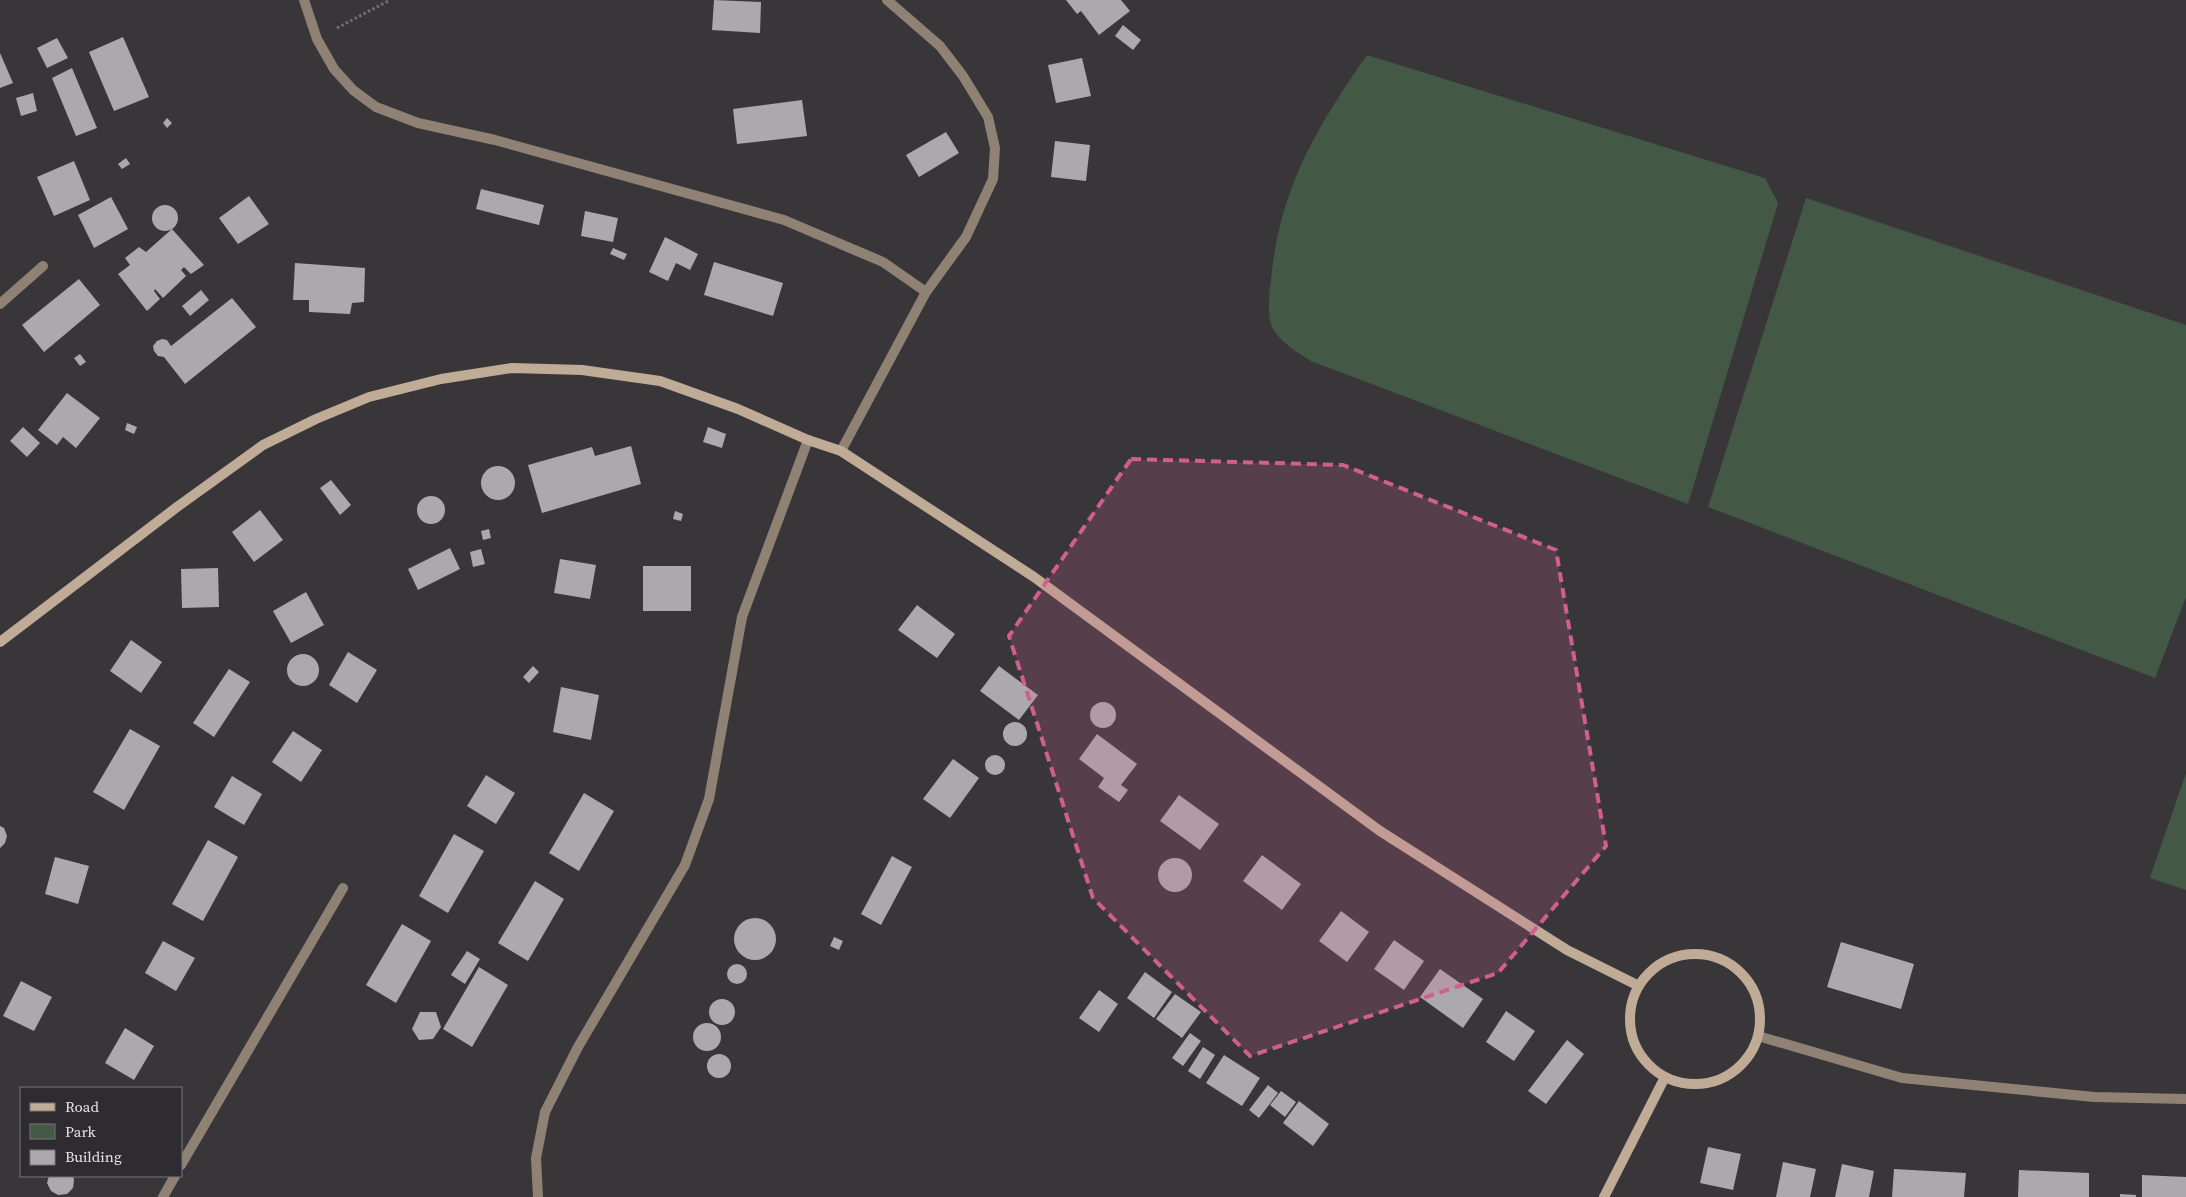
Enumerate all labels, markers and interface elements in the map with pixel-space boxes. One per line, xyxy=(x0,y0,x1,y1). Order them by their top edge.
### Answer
legend xyxy=(20,1087,182,1177)
text: Road xyxy=(65,1096,99,1117)
text: Park xyxy=(65,1121,97,1142)
text: Building xyxy=(65,1146,122,1167)

